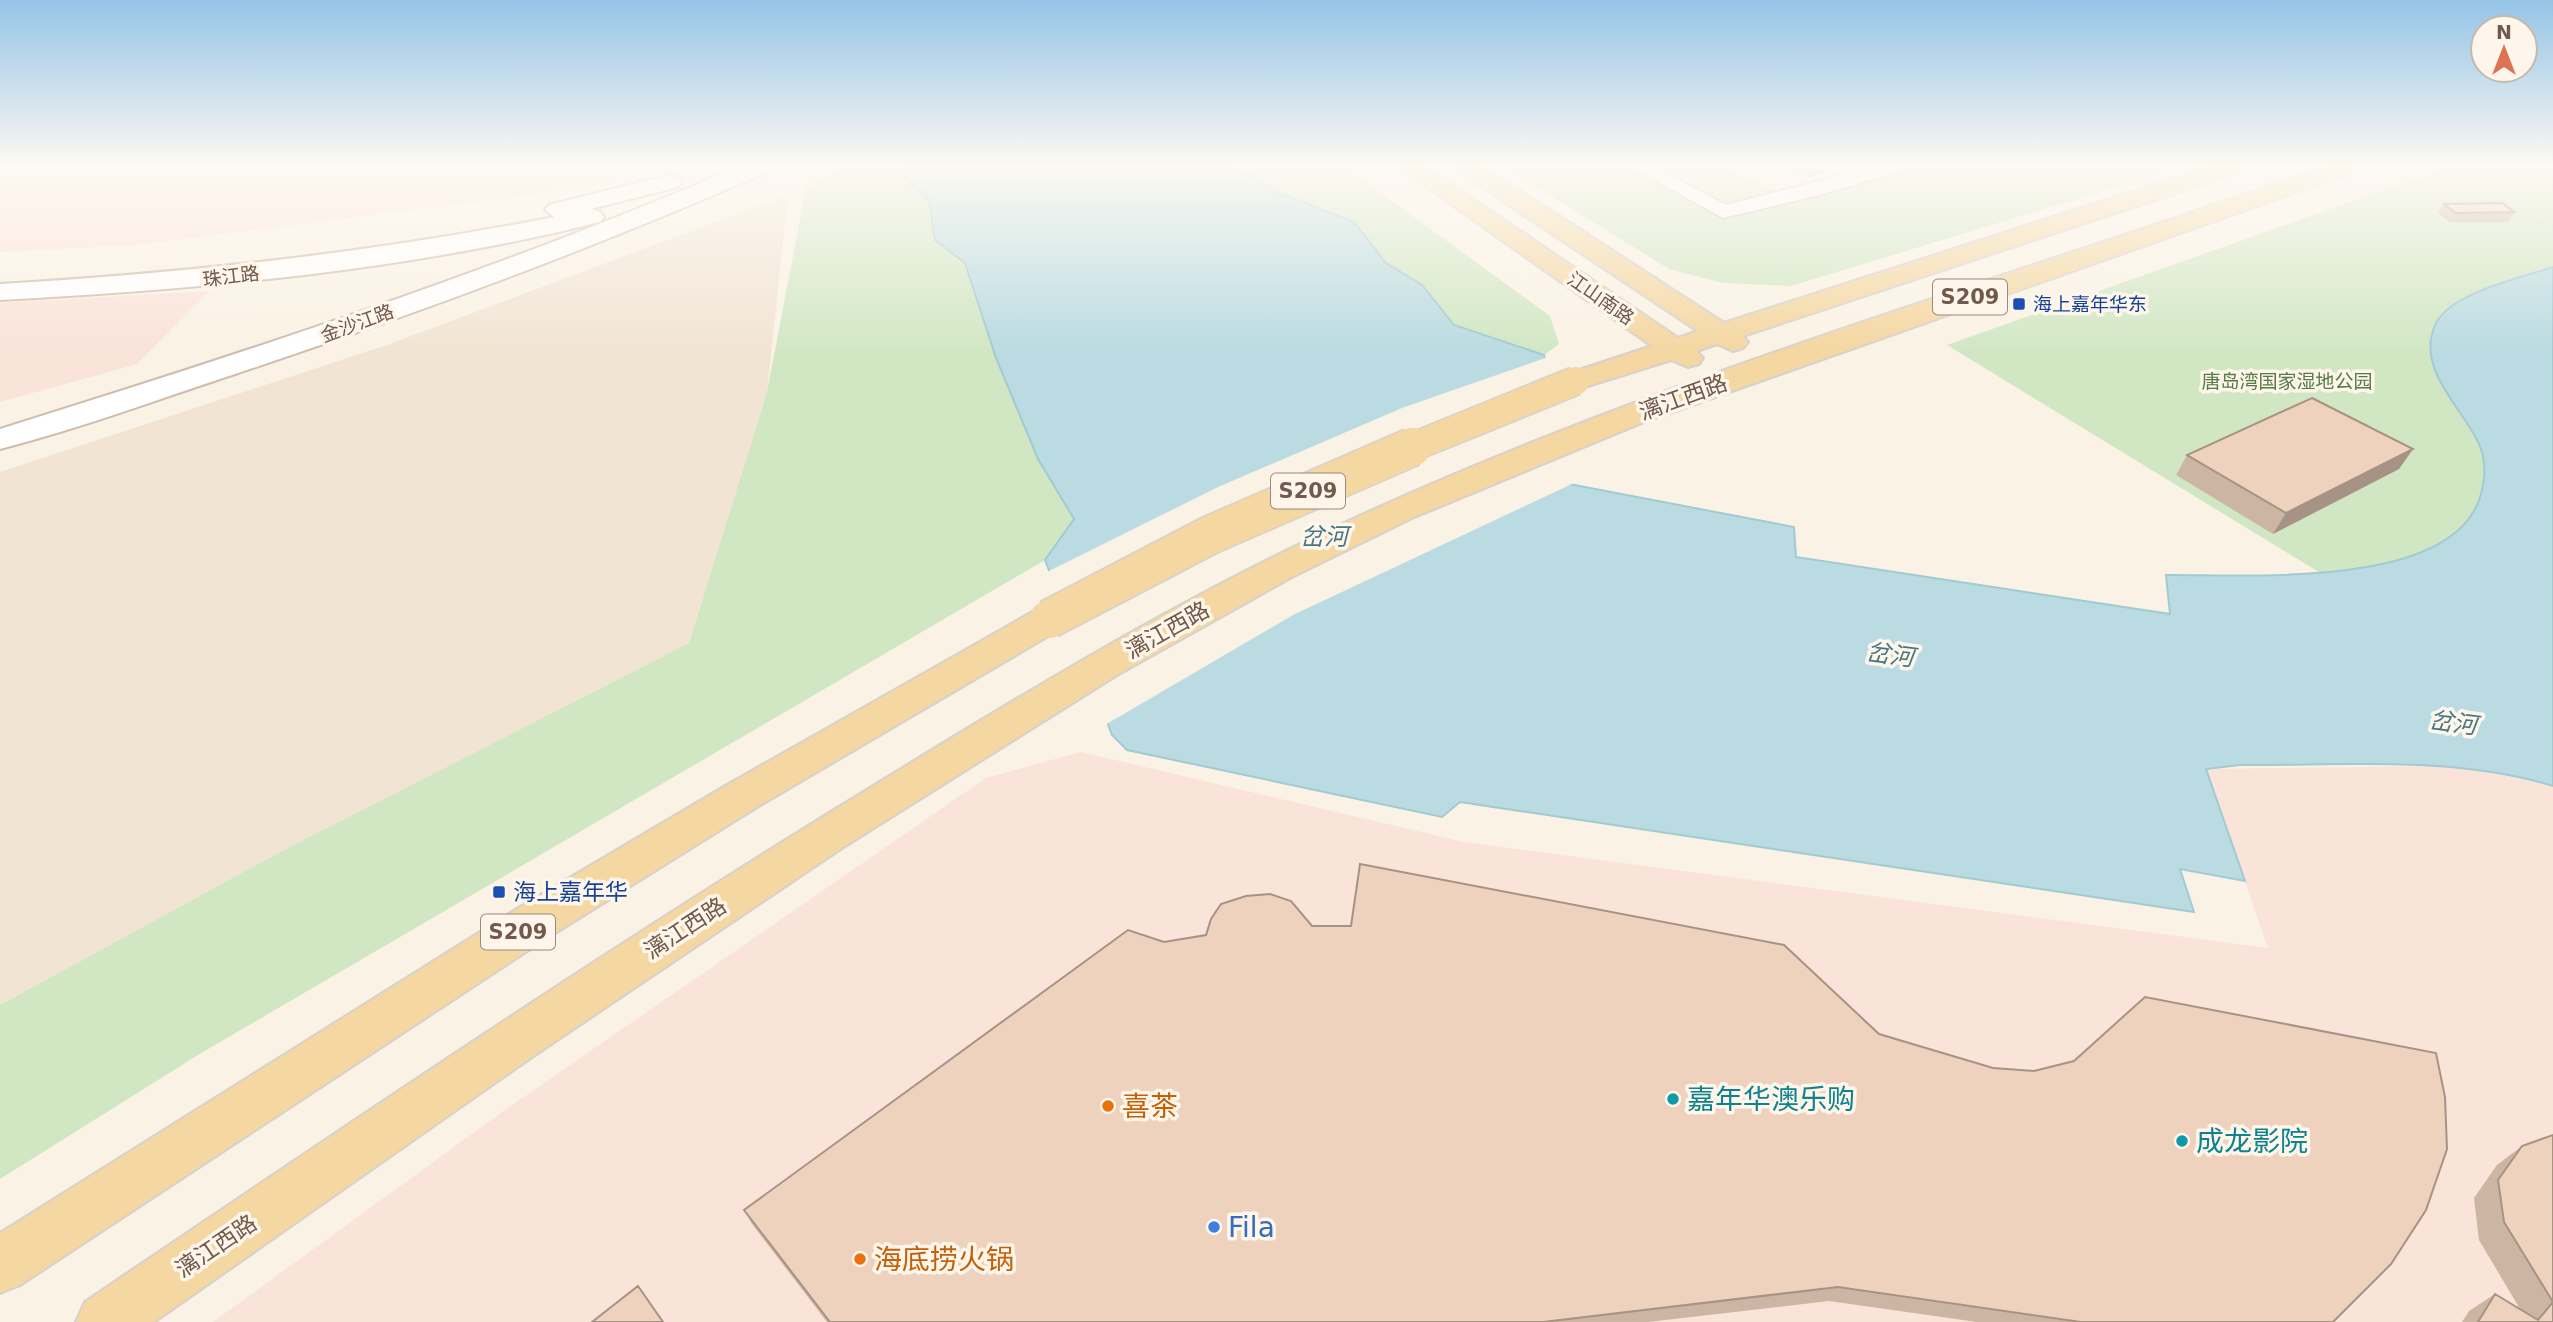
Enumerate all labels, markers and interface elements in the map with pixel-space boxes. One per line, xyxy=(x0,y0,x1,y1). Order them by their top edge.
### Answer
north arrow xyxy=(2469,14,2539,84)
text: N xyxy=(2496,21,2512,43)
street label: 珠江路 xyxy=(201,262,261,290)
street label: 江山南路 xyxy=(1564,267,1638,329)
road number: S209 xyxy=(1933,280,2007,314)
place label: 海上嘉年华东 xyxy=(2033,293,2147,315)
marker: 海上嘉年华东 xyxy=(2011,296,2027,312)
street label: 金沙江路 xyxy=(318,300,396,346)
street label: 漓江西路 xyxy=(1635,369,1731,425)
park label: 唐岛湾国家湿地公园 xyxy=(2201,370,2373,392)
road number: S209 xyxy=(1271,474,1345,508)
water label: 岔河 xyxy=(1300,523,1352,551)
street label: 漓江西路 xyxy=(1120,596,1214,664)
water label: 岔河 xyxy=(1864,638,1919,672)
water label: 岔河 xyxy=(2427,706,2482,740)
place label: 海上嘉年华 xyxy=(513,879,628,905)
marker: 海上嘉年华 xyxy=(491,884,507,900)
street label: 漓江西路 xyxy=(639,892,731,964)
road number: S209 xyxy=(481,914,555,950)
place label: 嘉年华澳乐购 xyxy=(1687,1083,1855,1116)
place label: 喜茶 xyxy=(1122,1090,1178,1123)
marker: 嘉年华澳乐购 xyxy=(1665,1091,1681,1107)
marker: 喜茶 xyxy=(1100,1098,1116,1114)
place label: 成龙影院 xyxy=(2196,1125,2308,1158)
marker: 成龙影院 xyxy=(2174,1133,2190,1149)
street label: 漓江西路 xyxy=(171,1209,261,1283)
place label: Fila xyxy=(1228,1211,1275,1244)
marker: Fila xyxy=(1206,1219,1222,1235)
place label: 海底捞火锅 xyxy=(874,1243,1014,1276)
marker: 海底捞火锅 xyxy=(852,1251,868,1267)

